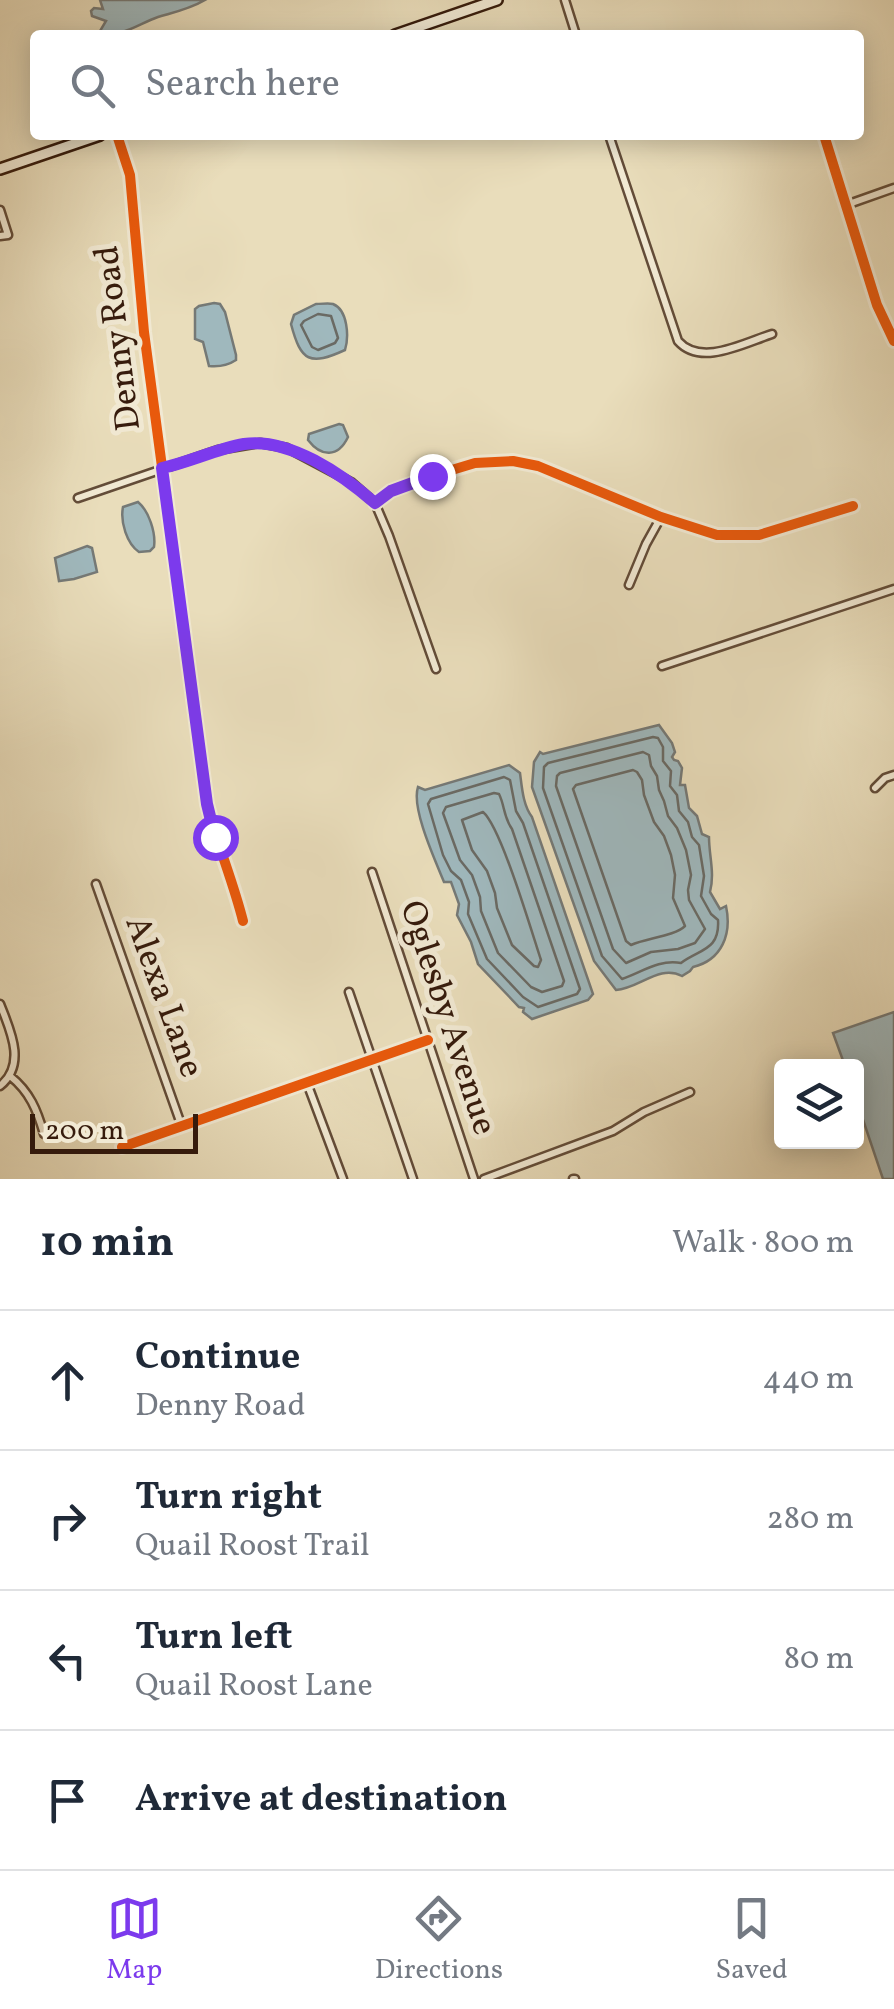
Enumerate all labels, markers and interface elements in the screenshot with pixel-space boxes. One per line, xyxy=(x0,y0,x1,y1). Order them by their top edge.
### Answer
search box xyxy=(30,30,864,140)
icon: search xyxy=(65,58,120,113)
text: Search here xyxy=(145,59,340,112)
street label: Denny Road xyxy=(84,243,154,433)
route end xyxy=(410,454,456,500)
route start xyxy=(193,815,239,861)
street label: Oglesby Avenue xyxy=(387,895,507,1141)
street label: Alexa Lane xyxy=(112,909,214,1085)
map controls xyxy=(774,1059,864,1149)
button: layers xyxy=(774,1059,864,1149)
scale bar xyxy=(30,1109,198,1154)
text: 200 m xyxy=(45,1112,124,1151)
text: 10 min xyxy=(40,1215,174,1274)
text: Walk · 800 m xyxy=(672,1222,854,1266)
text: Continue xyxy=(135,1332,300,1385)
icon: ahead xyxy=(40,1353,95,1408)
text: 440 m xyxy=(762,1358,854,1402)
text: Denny Road xyxy=(135,1385,305,1429)
text: Turn right xyxy=(135,1472,322,1525)
icon: right xyxy=(40,1493,95,1548)
text: 280 m xyxy=(767,1498,854,1542)
text: Quail Roost Trail xyxy=(135,1525,370,1569)
text: Turn left xyxy=(135,1612,292,1665)
icon: left xyxy=(40,1633,95,1688)
text: 80 m xyxy=(784,1638,854,1682)
text: Quail Roost Lane xyxy=(135,1665,373,1709)
icon: arrive xyxy=(40,1773,95,1828)
text: Arrive at destination xyxy=(135,1774,508,1827)
tab: Map xyxy=(106,1891,162,1990)
tab: Directions xyxy=(375,1891,503,1990)
tab: Saved xyxy=(716,1891,788,1990)

